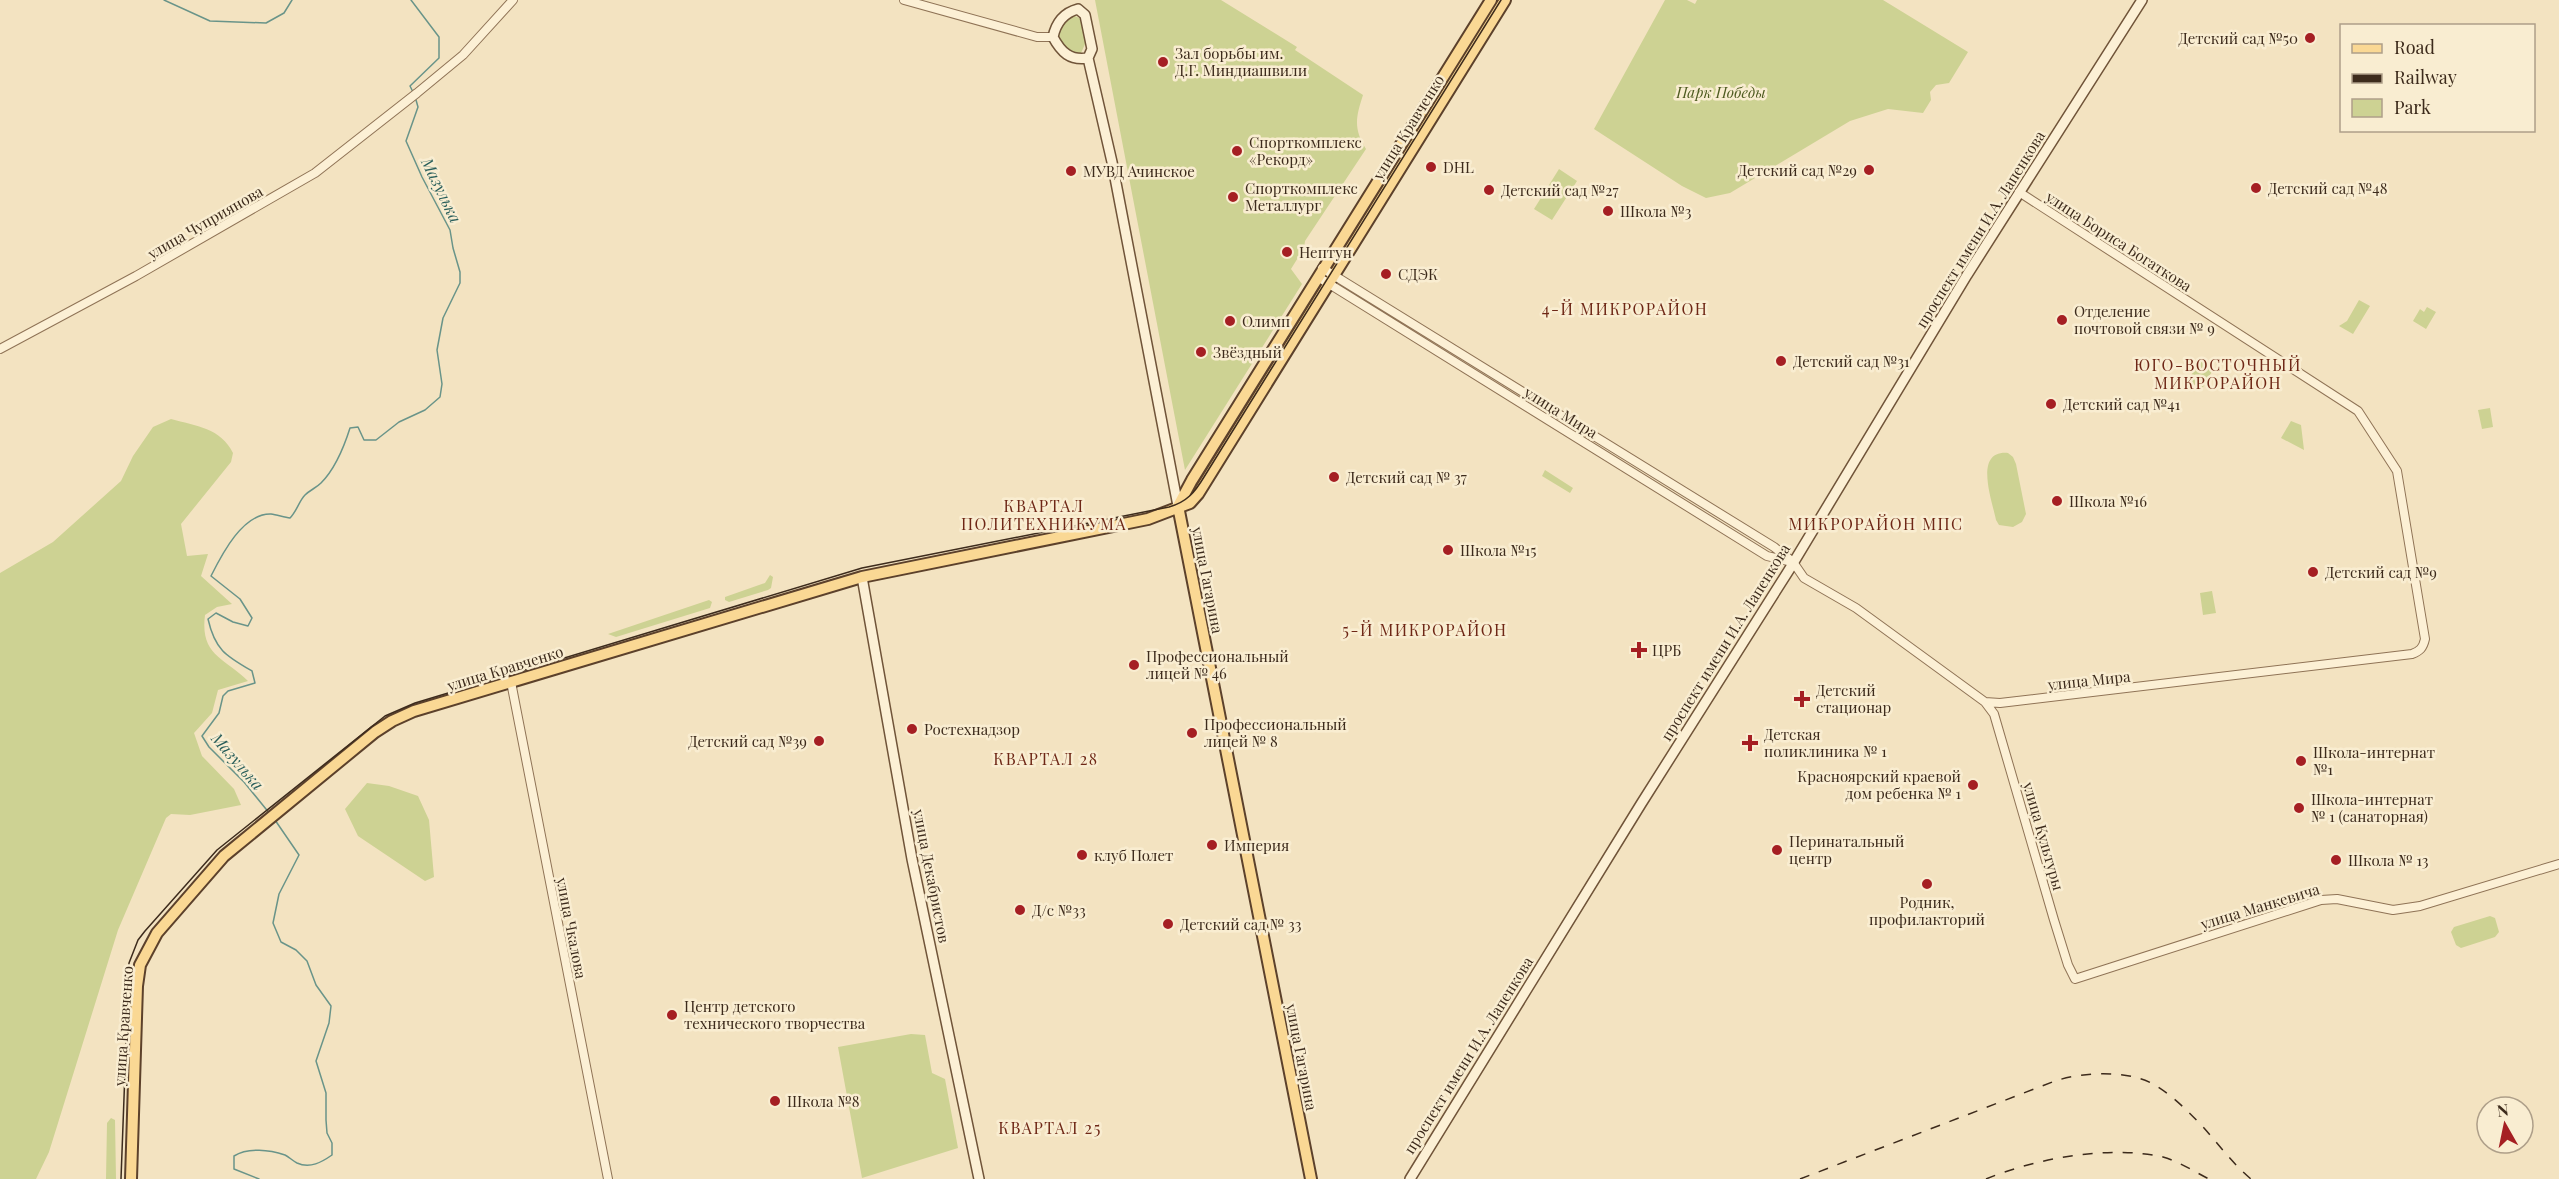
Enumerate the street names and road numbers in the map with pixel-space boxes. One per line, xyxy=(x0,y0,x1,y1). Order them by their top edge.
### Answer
street label: улица Кравченко xyxy=(1367,71,1448,184)
street label: проспект имени И.А. Лапенкова xyxy=(1911,126,2049,331)
street label: улица Чуприянова xyxy=(143,181,267,264)
street label: улица Бориса Богаткова xyxy=(2041,186,2196,296)
street label: улица Мира xyxy=(1520,381,1602,443)
street label: улица Гагарина xyxy=(1188,524,1228,636)
street label: проспект имени И.А. Лапенкова xyxy=(1656,539,1794,744)
street label: улица Кравченко xyxy=(444,641,565,695)
street label: улица Мира xyxy=(2046,666,2132,694)
street label: улица Культуры xyxy=(2019,779,2069,892)
street label: улица Декабристов xyxy=(909,807,955,944)
street label: улица Чкалова xyxy=(552,875,592,981)
street label: улица Манкевича xyxy=(2197,878,2322,934)
street label: проспект имени И.А. Лапенкова xyxy=(1399,952,1537,1157)
street label: улица Кравченко xyxy=(109,965,137,1088)
street label: улица Гагарина xyxy=(1282,1001,1322,1113)

